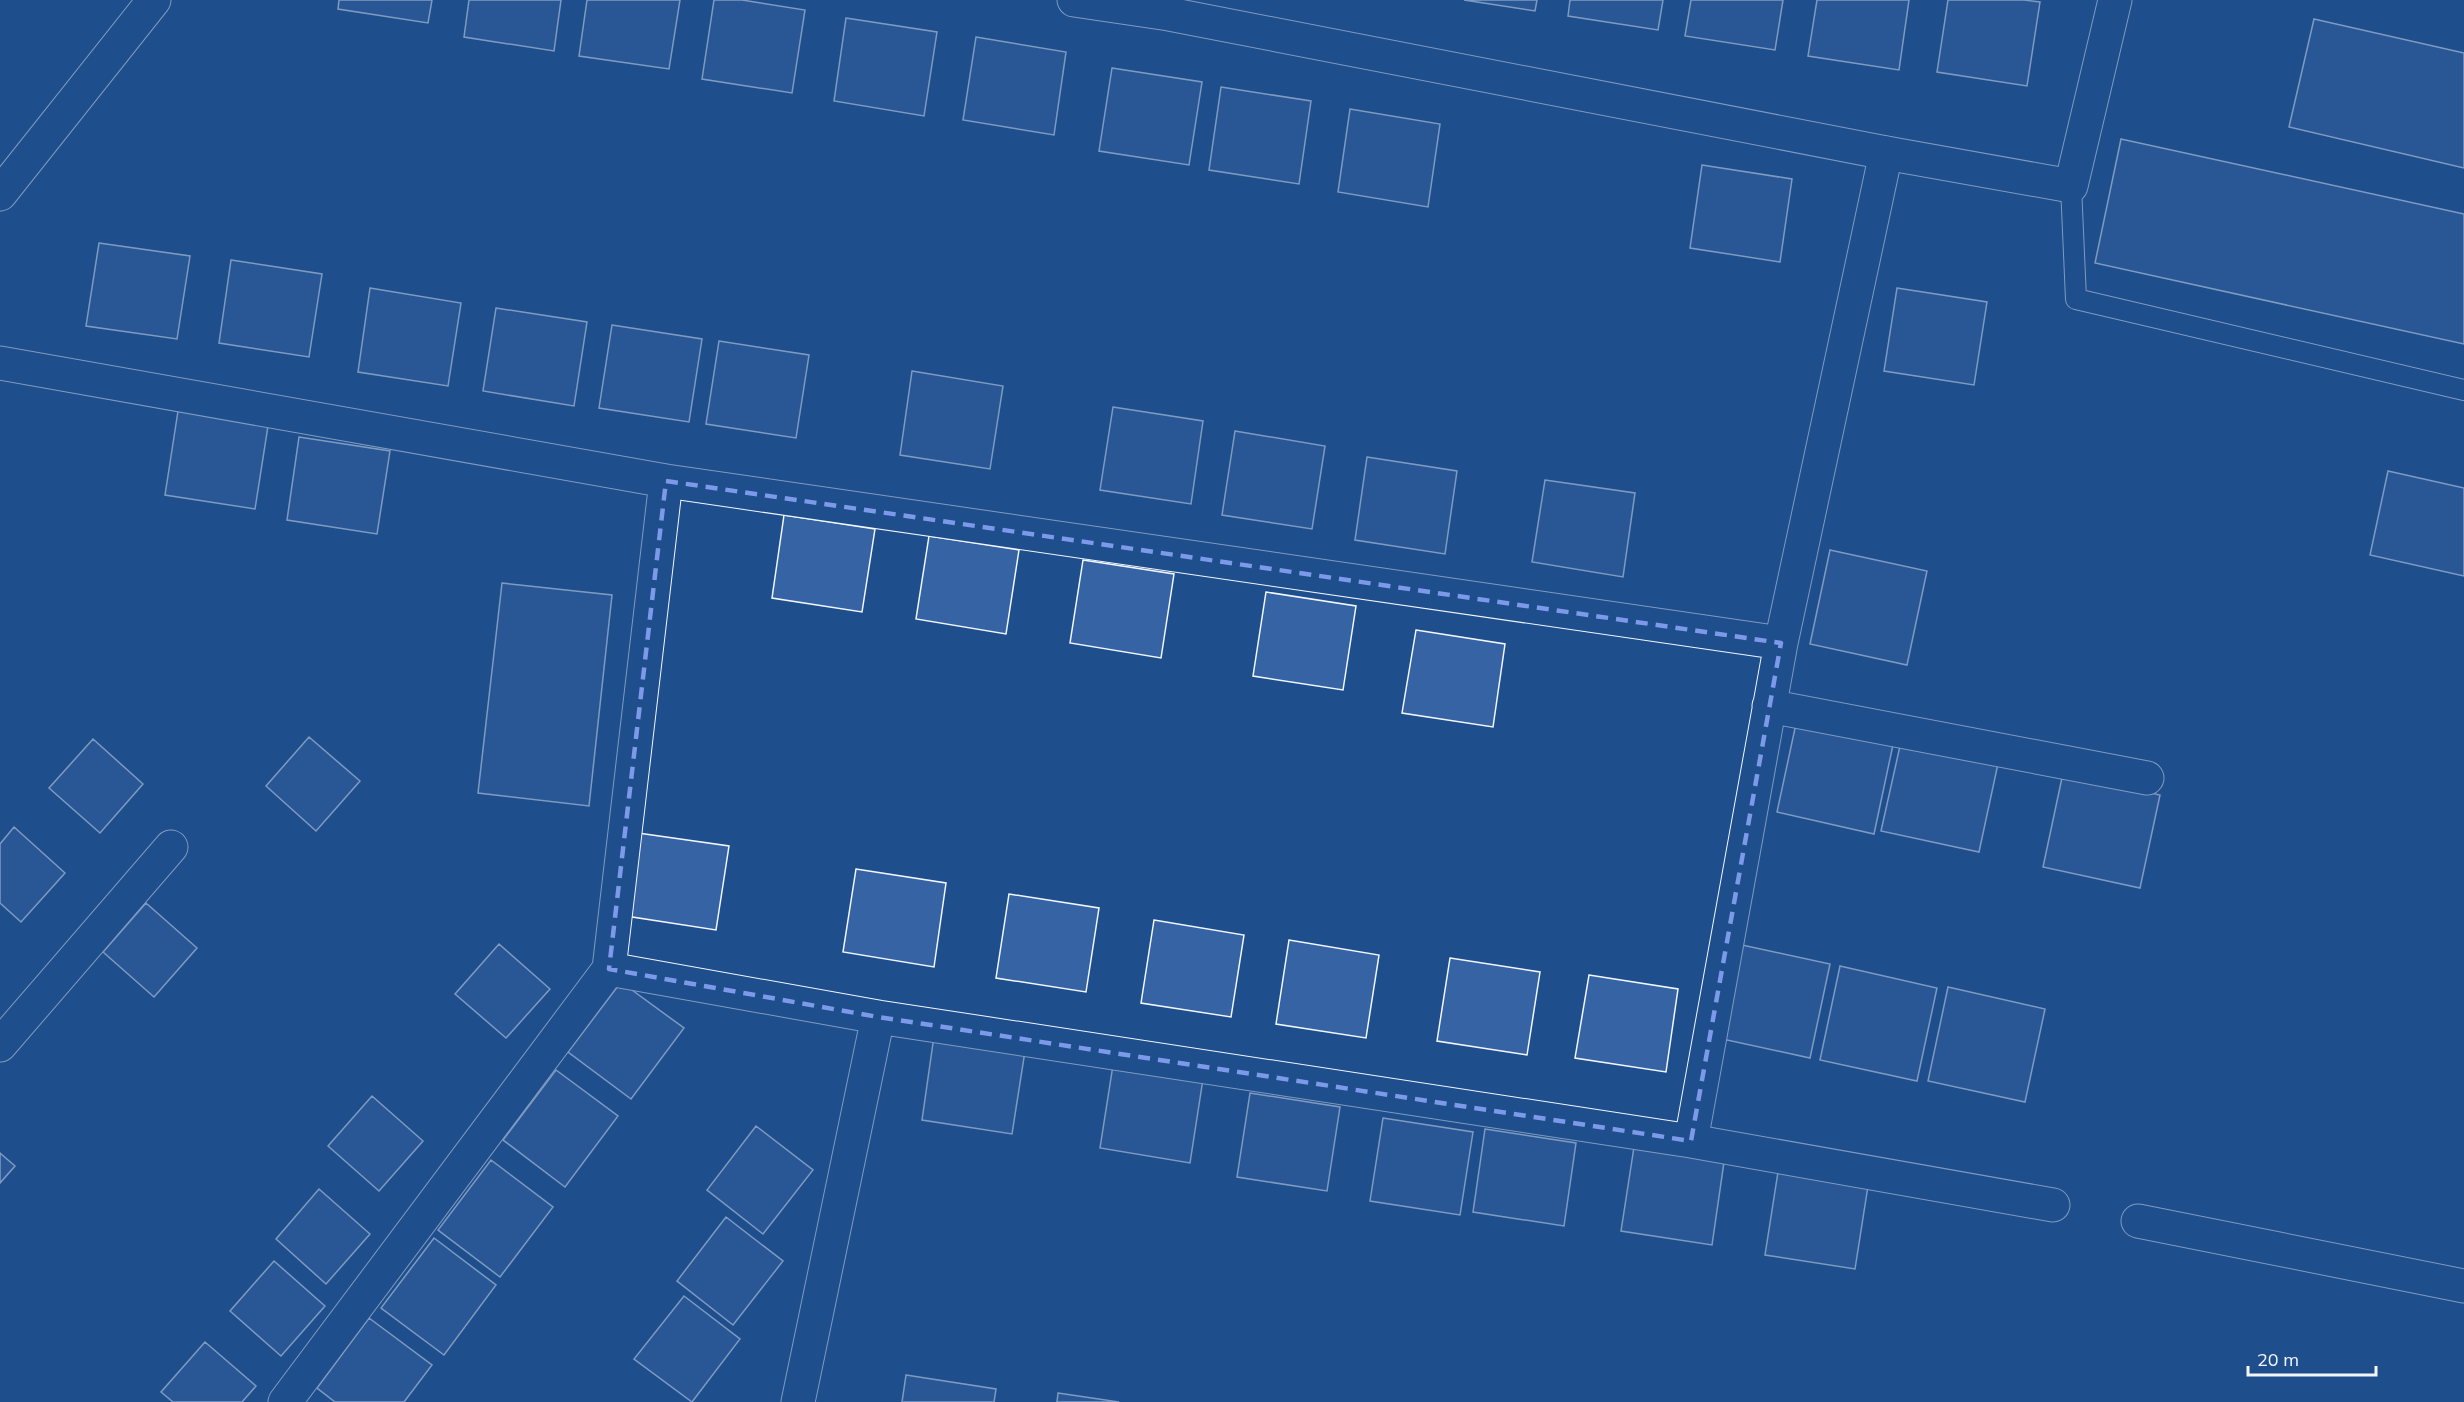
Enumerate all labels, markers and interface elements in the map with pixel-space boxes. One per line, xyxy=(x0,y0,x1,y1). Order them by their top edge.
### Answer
scale bar xyxy=(2248,1339,2376,1377)
text: 20 m xyxy=(2257,1348,2299,1371)

